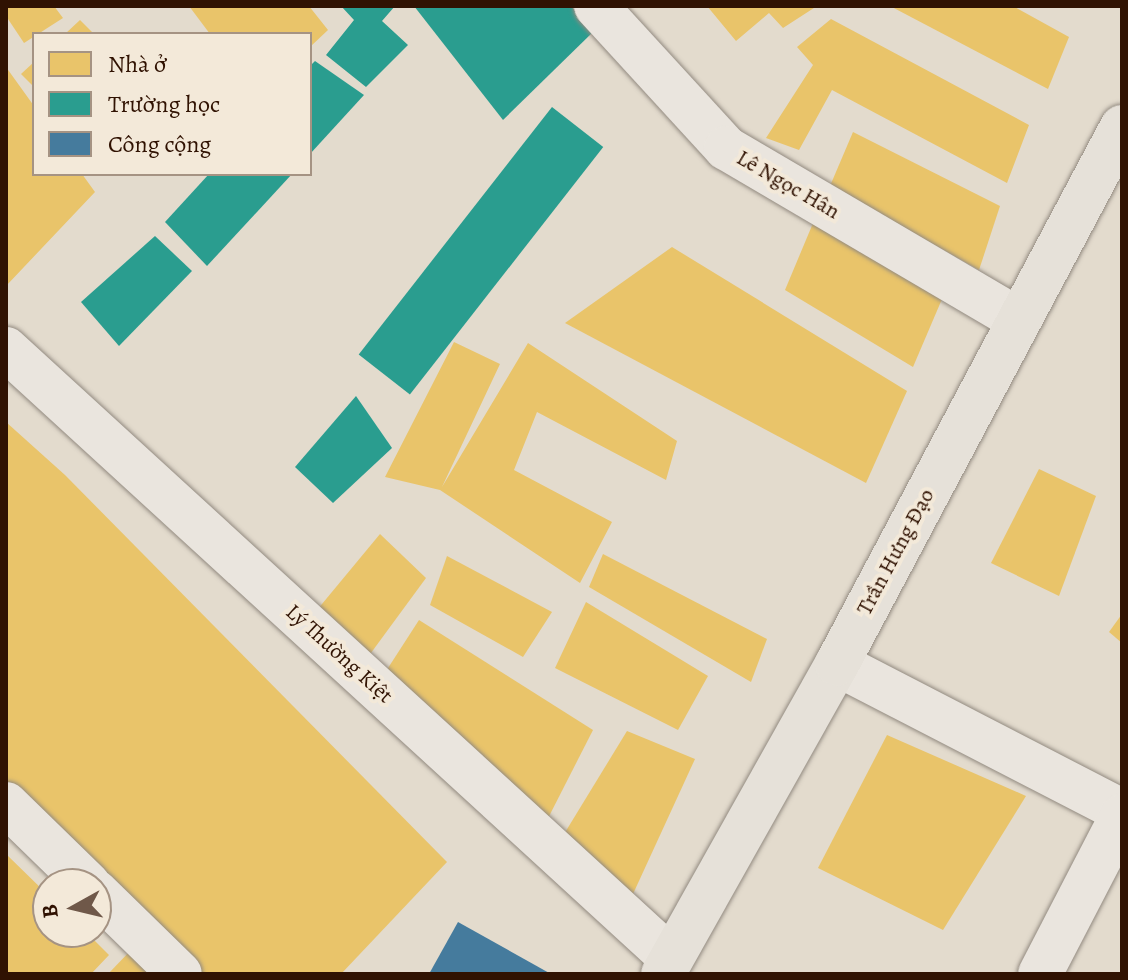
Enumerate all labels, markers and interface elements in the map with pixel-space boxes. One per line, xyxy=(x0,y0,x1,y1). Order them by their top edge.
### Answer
legend xyxy=(32,32,312,176)
text: Nhà ở xyxy=(108,48,166,80)
text: Trường học xyxy=(108,88,220,120)
text: Công cộng xyxy=(108,128,211,160)
street label: Lê Ngọc Hân xyxy=(732,145,844,225)
street label: Trần Hưng Đạo xyxy=(852,484,940,620)
street label: Lý Thường Kiệt xyxy=(280,599,398,709)
north arrow xyxy=(32,868,112,948)
text: B xyxy=(34,902,66,920)

